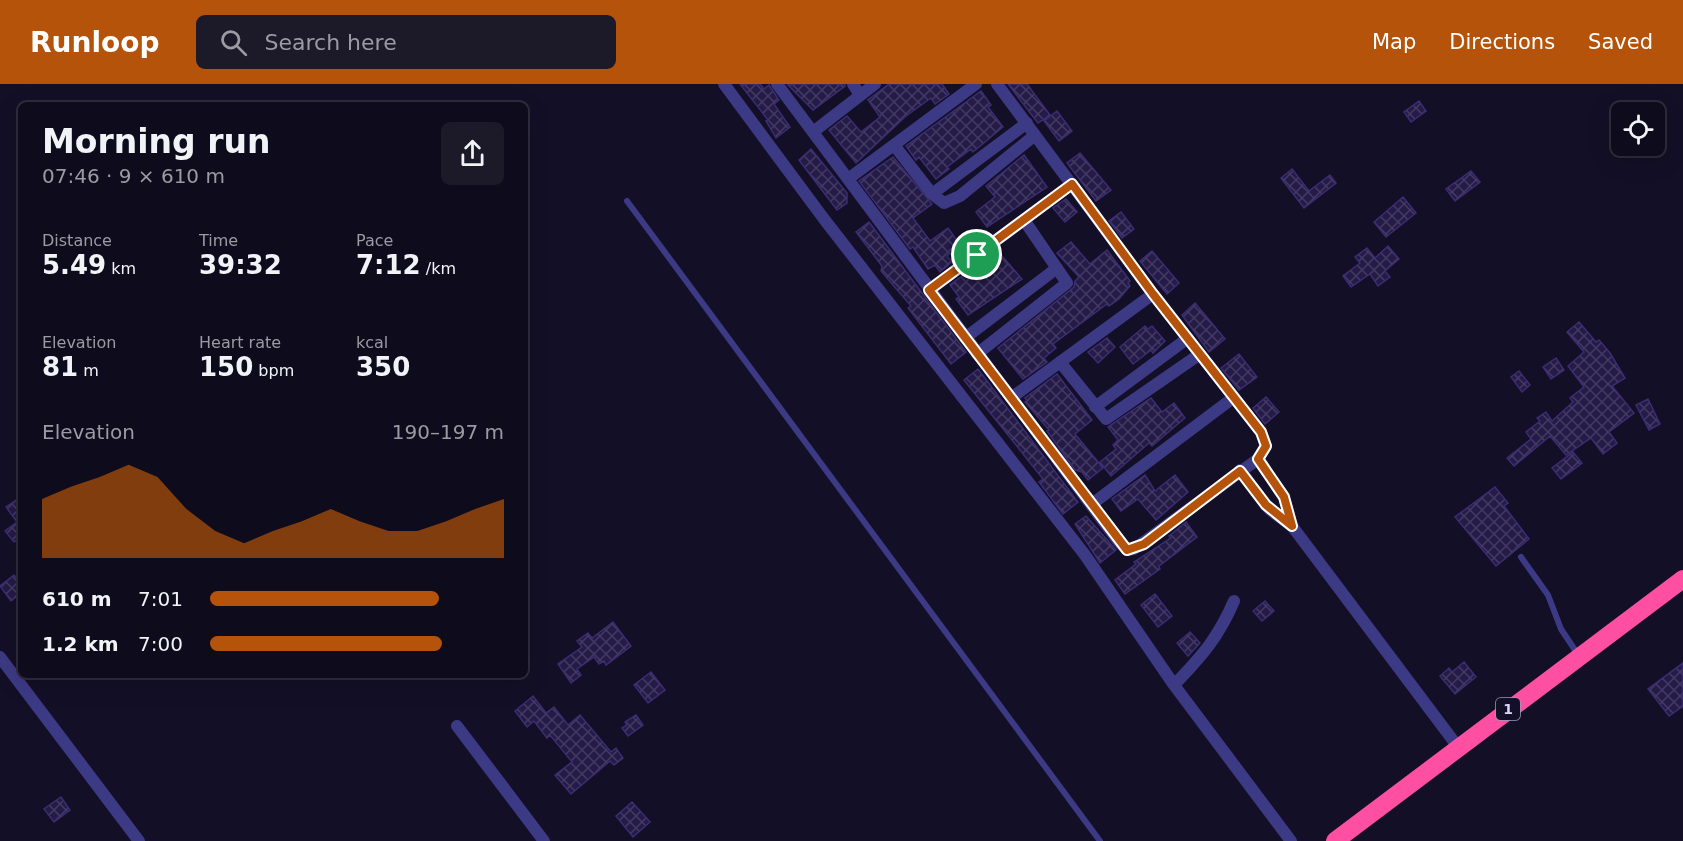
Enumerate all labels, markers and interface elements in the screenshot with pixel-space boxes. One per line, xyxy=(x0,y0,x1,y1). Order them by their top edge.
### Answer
search box xyxy=(196,15,616,69)
text: Runloop xyxy=(30,26,160,59)
icon: search xyxy=(217,26,250,59)
text: Search here xyxy=(265,30,397,55)
text: Map xyxy=(1372,30,1416,54)
text: Directions xyxy=(1449,30,1555,54)
text: Saved xyxy=(1588,30,1653,54)
map controls xyxy=(1611,102,1665,156)
button: locate xyxy=(1611,102,1665,156)
text: Morning run xyxy=(42,122,270,161)
button: share xyxy=(441,122,504,185)
text: 07:46 · 9 × 610 m xyxy=(42,164,225,188)
pin xyxy=(951,229,1002,280)
text: Distance xyxy=(42,231,112,250)
text: Time xyxy=(199,231,238,250)
text: Pace xyxy=(356,231,393,250)
icon: arrive xyxy=(960,238,993,271)
text: 5.49 xyxy=(42,250,106,280)
text: 39:32 xyxy=(199,250,282,280)
text: 7:12 xyxy=(356,250,421,280)
text: km xyxy=(106,259,136,278)
text: /km xyxy=(421,259,456,278)
text: Elevation xyxy=(42,333,116,352)
text: Heart rate xyxy=(199,333,281,352)
text: kcal xyxy=(356,333,388,352)
text: 81 xyxy=(42,352,78,382)
text: 150 xyxy=(199,352,253,382)
text: 350 xyxy=(356,352,410,382)
text: m xyxy=(78,361,99,380)
text: bpm xyxy=(253,361,294,380)
text: Elevation xyxy=(42,420,135,444)
text: 190–197 m xyxy=(392,420,504,444)
text: 610 m xyxy=(42,587,112,611)
text: 7:01 xyxy=(138,587,183,611)
text: 1.2 km xyxy=(42,632,119,656)
text: 7:00 xyxy=(138,632,183,656)
road number: 1 xyxy=(1496,698,1520,720)

